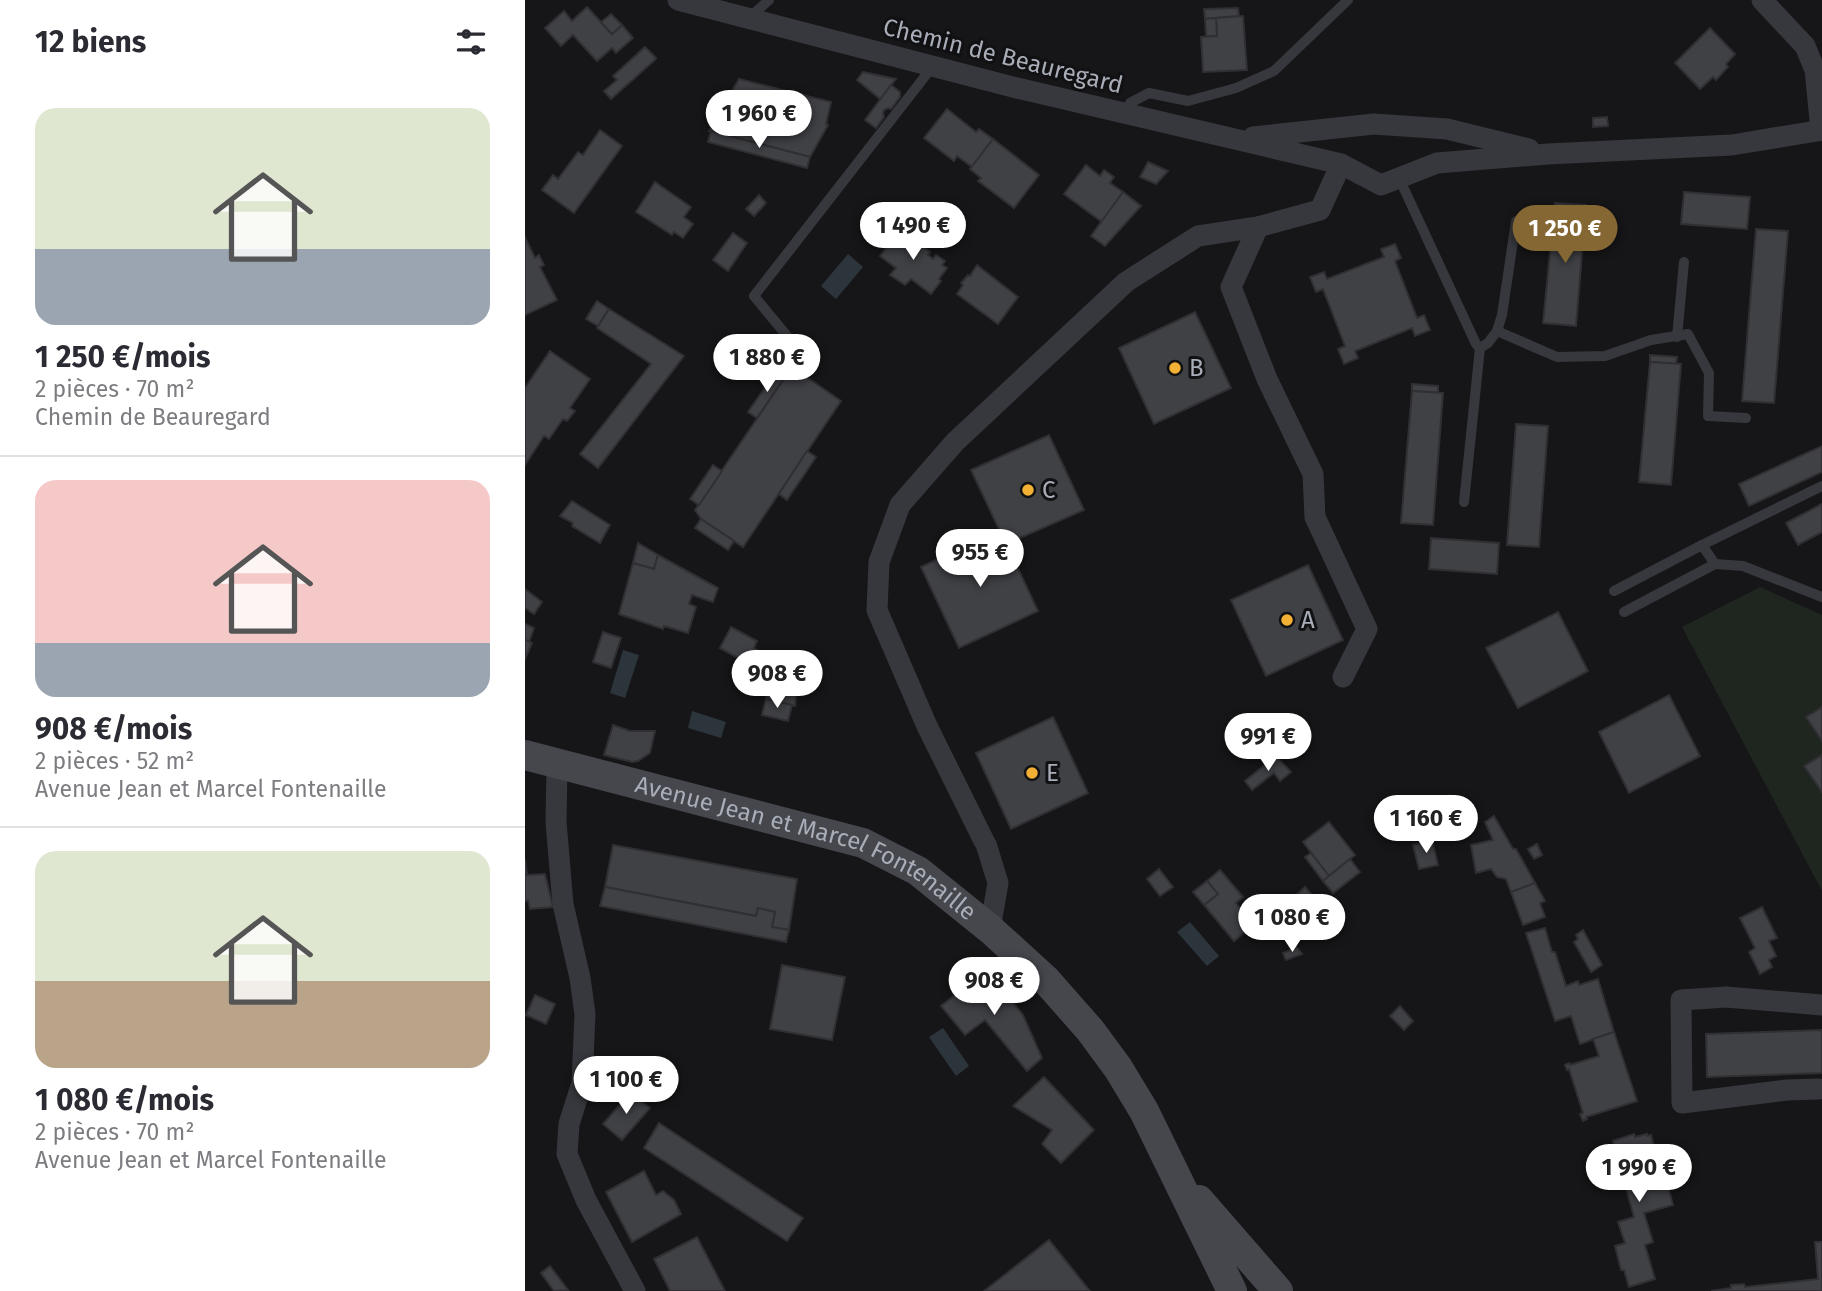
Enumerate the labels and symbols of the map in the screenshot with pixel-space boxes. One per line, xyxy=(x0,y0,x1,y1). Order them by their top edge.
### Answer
street label: Chemin de Beauregard xyxy=(880,13,1126,99)
pin: 1 960 € xyxy=(694,90,824,150)
pin: 1 490 € xyxy=(848,202,978,262)
pin: 1 250 € xyxy=(1500,205,1630,265)
pin: 1 880 € xyxy=(702,334,832,394)
place label: B xyxy=(1189,354,1204,382)
marker: B xyxy=(1167,360,1183,376)
place label: C xyxy=(1042,476,1055,504)
marker: C xyxy=(1020,482,1036,498)
pin: 955 € xyxy=(931,530,1029,589)
place label: A xyxy=(1301,606,1315,634)
marker: A xyxy=(1279,612,1295,628)
pin: 908 € xyxy=(728,650,826,710)
pin: 991 € xyxy=(1219,714,1317,773)
place label: E xyxy=(1046,759,1059,787)
marker: E xyxy=(1024,765,1040,781)
street label: Avenue Jean et Marcel Fontenaille xyxy=(632,770,982,926)
pin: 1 160 € xyxy=(1361,796,1491,855)
pin: 1 080 € xyxy=(1227,894,1357,954)
pin: 908 € xyxy=(945,958,1043,1017)
pin: 1 100 € xyxy=(561,1056,691,1116)
pin: 1 990 € xyxy=(1574,1144,1704,1204)

